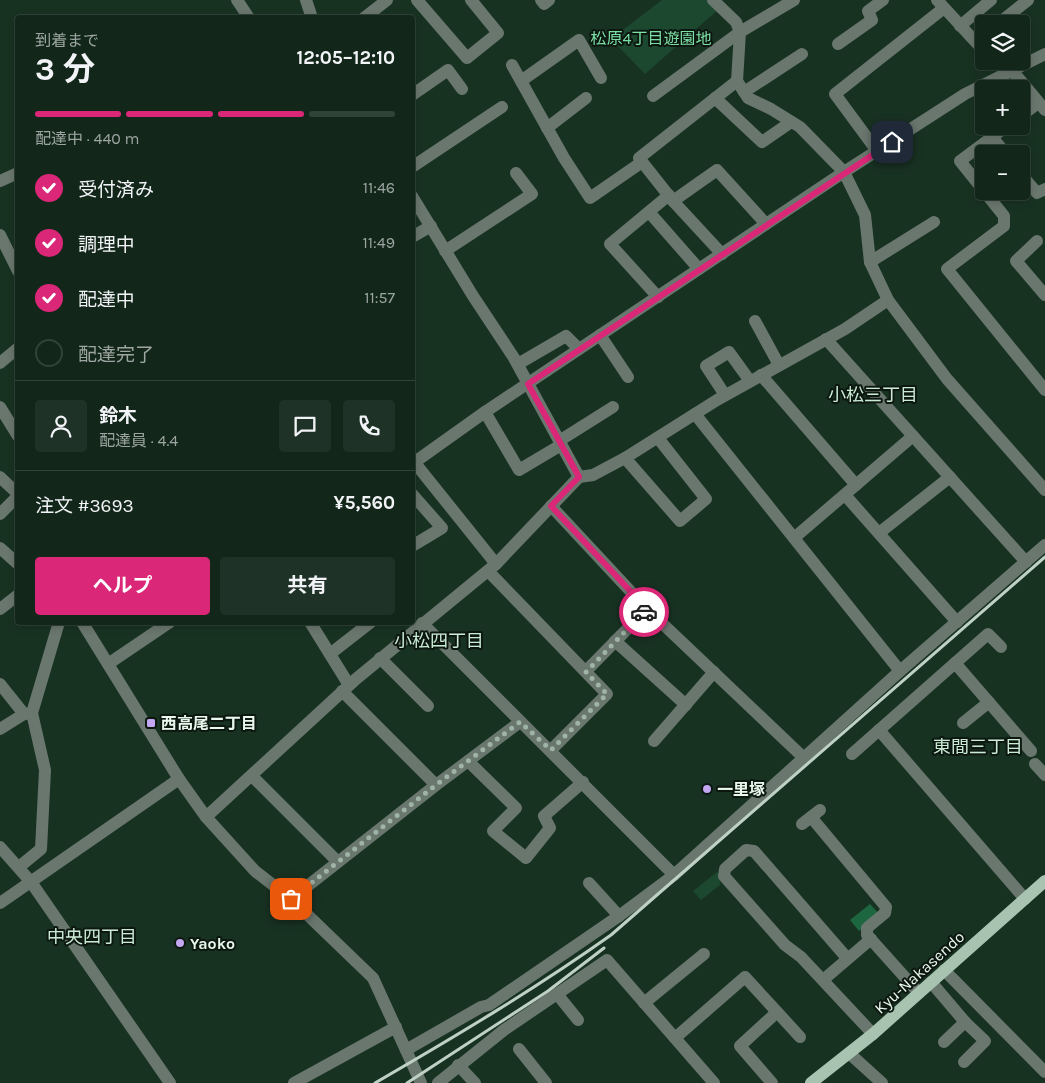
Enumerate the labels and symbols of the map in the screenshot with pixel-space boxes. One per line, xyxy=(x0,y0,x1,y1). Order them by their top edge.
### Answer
park label: 松原4丁目遊園地 xyxy=(591,29,711,48)
pin xyxy=(871,121,913,163)
district label: 小松三丁目 xyxy=(828,384,918,406)
courier xyxy=(619,587,669,637)
district label: 小松四丁目 xyxy=(394,630,484,652)
place label: 西高尾二丁目 xyxy=(161,714,257,733)
marker: 西高尾二丁目 xyxy=(145,717,157,729)
district label: 東間三丁目 xyxy=(933,736,1023,758)
place label: 一里塚 xyxy=(717,780,765,799)
marker: 一里塚 xyxy=(701,783,713,795)
pin xyxy=(270,878,312,920)
district label: 中央四丁目 xyxy=(47,926,137,948)
street label: Kyu-Nakasendo xyxy=(870,927,968,1018)
place label: Yaoko xyxy=(190,934,235,953)
marker: Yaoko xyxy=(174,937,186,949)

